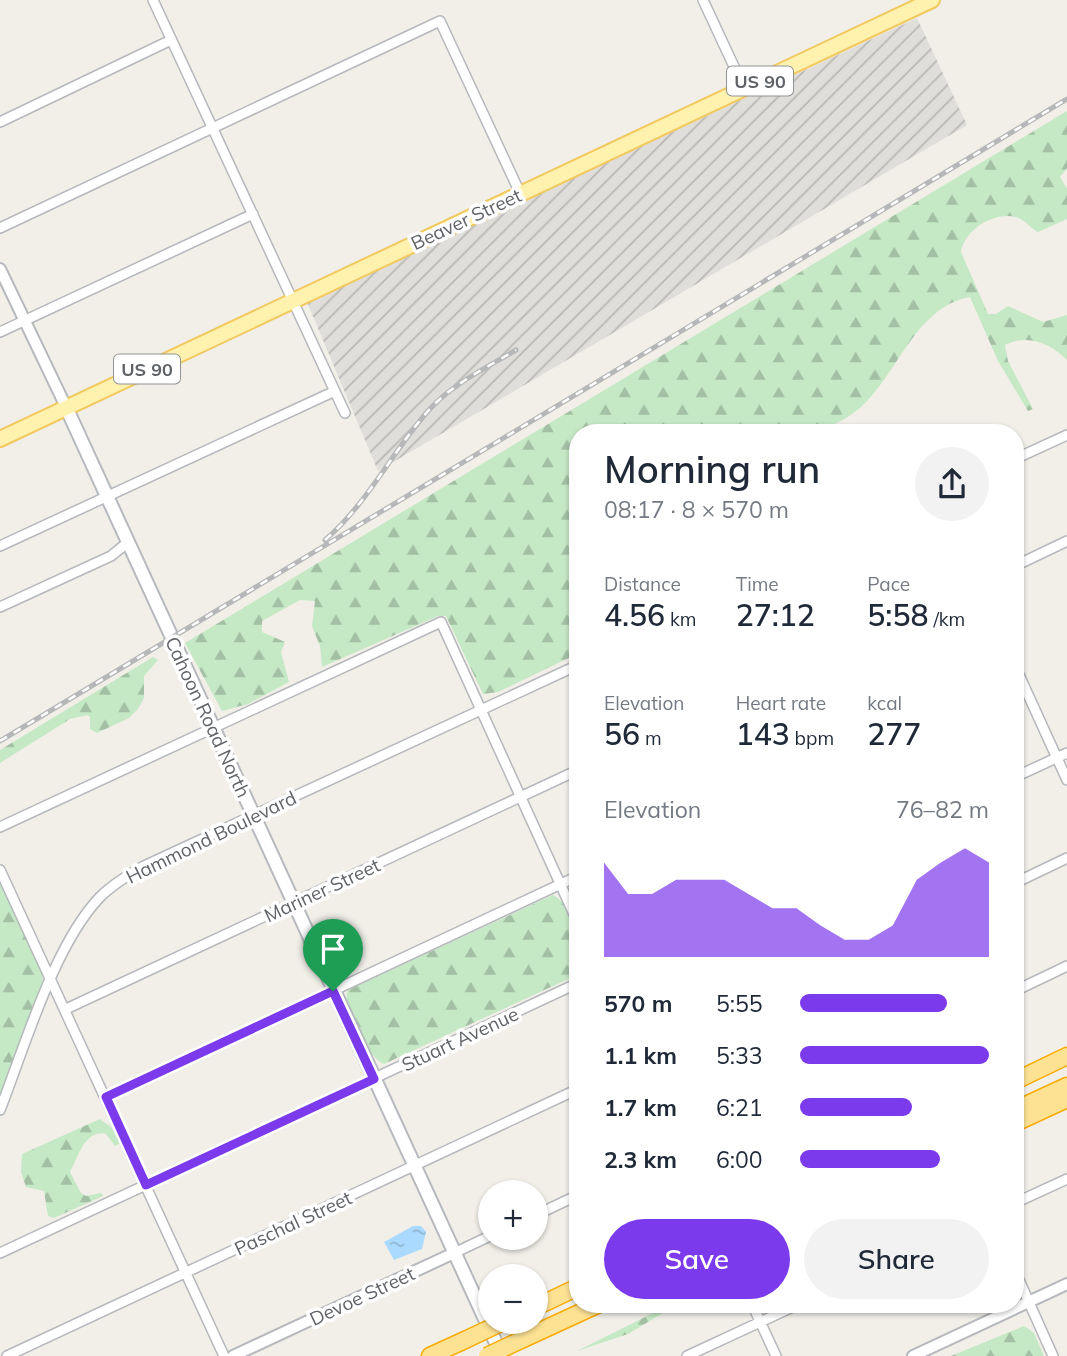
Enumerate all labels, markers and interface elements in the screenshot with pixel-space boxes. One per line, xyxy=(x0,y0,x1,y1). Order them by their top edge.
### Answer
road number: US 90 xyxy=(727,66,793,96)
street label: Beaver Street xyxy=(407,183,525,255)
road number: US 90 xyxy=(114,354,180,384)
text: Morning run xyxy=(604,445,820,493)
button: share xyxy=(915,447,989,521)
text: 08:17 · 8 × 570 m xyxy=(604,495,789,524)
text: Distance xyxy=(604,572,681,596)
text: Time xyxy=(736,572,779,596)
text: Pace xyxy=(867,572,910,596)
text: 4.56 xyxy=(604,596,665,634)
text: 27:12 xyxy=(736,596,815,634)
text: 5:58 xyxy=(867,596,928,634)
text: km xyxy=(665,607,697,631)
text: /km xyxy=(928,607,965,631)
street label: Cahoon Road North xyxy=(160,633,256,801)
text: Elevation xyxy=(604,691,684,715)
text: Heart rate xyxy=(736,691,826,715)
text: kcal xyxy=(867,691,902,715)
text: 56 xyxy=(604,715,640,753)
text: 143 xyxy=(736,715,790,753)
text: 277 xyxy=(867,715,921,753)
text: m xyxy=(640,726,662,750)
text: bpm xyxy=(790,726,834,750)
street label: Hammond Boulevard xyxy=(122,785,300,889)
text: Elevation xyxy=(604,795,701,824)
text: 76–82 m xyxy=(896,795,989,824)
street label: Mariner Street xyxy=(260,853,384,927)
pin xyxy=(303,919,363,991)
icon: arrive xyxy=(314,930,352,968)
text: 570 m xyxy=(604,989,672,1018)
text: 5:55 xyxy=(716,989,763,1018)
street label: Stuart Avenue xyxy=(398,1001,522,1077)
text: 1.1 km xyxy=(604,1041,677,1070)
text: 5:33 xyxy=(716,1041,763,1070)
text: 1.7 km xyxy=(604,1093,677,1122)
text: 6:21 xyxy=(716,1093,763,1122)
text: 2.3 km xyxy=(604,1145,677,1174)
text: 6:00 xyxy=(716,1145,763,1174)
map controls xyxy=(478,1180,548,1334)
button: + xyxy=(478,1180,548,1250)
street label: Paschal Street xyxy=(231,1185,356,1261)
button: Save xyxy=(604,1219,790,1299)
button: Share xyxy=(804,1219,989,1299)
street label: Devoe Street xyxy=(306,1261,419,1331)
button: − xyxy=(478,1264,548,1334)

